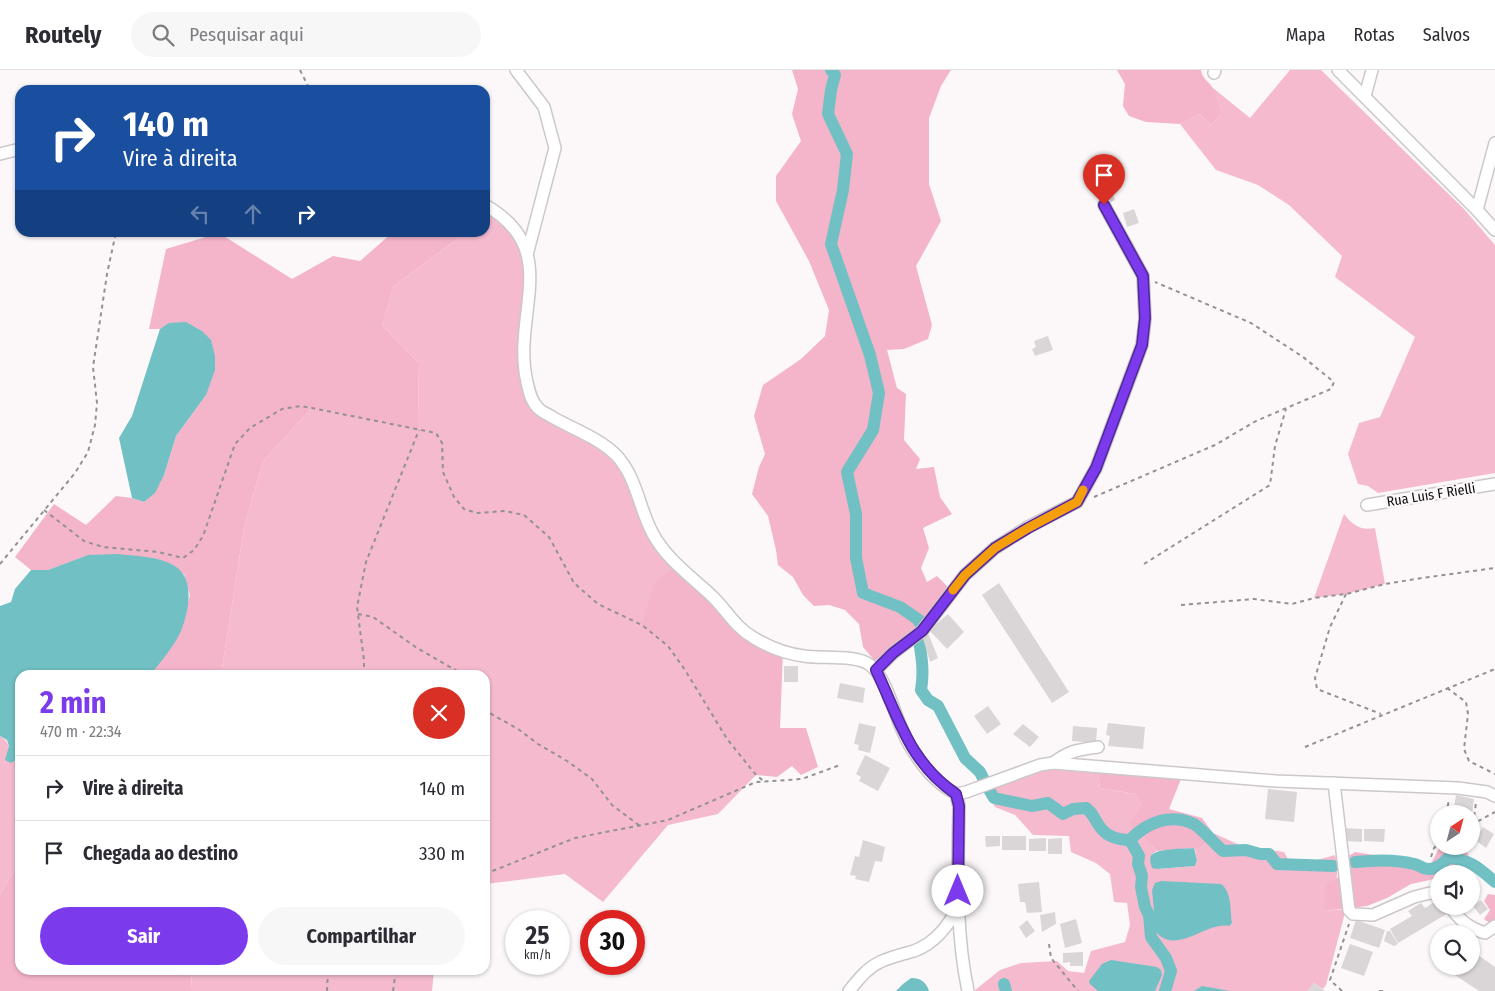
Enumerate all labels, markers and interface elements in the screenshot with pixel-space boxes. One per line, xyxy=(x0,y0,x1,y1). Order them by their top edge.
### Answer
search box xyxy=(131,12,481,57)
text: Routely xyxy=(25,21,101,49)
icon: search xyxy=(149,21,177,49)
text: Pesquisar aqui xyxy=(189,23,304,46)
text: Mapa xyxy=(1286,24,1326,46)
text: Rotas xyxy=(1354,24,1395,46)
text: Salvos xyxy=(1423,24,1470,46)
text: 140 m xyxy=(123,103,209,145)
icon: right xyxy=(40,105,105,170)
text: Vire à direita xyxy=(123,145,237,172)
pin xyxy=(1083,154,1125,205)
icon: arrive xyxy=(1090,161,1118,189)
icon: left xyxy=(186,200,214,228)
icon: ahead xyxy=(239,200,267,228)
icon: right xyxy=(292,200,320,228)
street label: Rua Luis F Rielli xyxy=(1385,480,1477,510)
text: 2 min xyxy=(40,685,107,721)
button: close xyxy=(413,687,465,739)
text: 470 m · 22:34 xyxy=(40,722,122,741)
icon: right xyxy=(40,774,68,802)
text: Vire à direita xyxy=(83,777,184,800)
text: 140 m xyxy=(419,777,465,800)
north arrow xyxy=(1430,805,1480,855)
map controls xyxy=(1430,805,1480,975)
icon: arrive xyxy=(40,839,68,867)
text: Chegada ao destino xyxy=(83,842,238,865)
text: 330 m xyxy=(419,842,465,865)
position arrow xyxy=(931,864,983,916)
button: sound xyxy=(1430,865,1480,915)
button: Sair xyxy=(40,907,248,965)
button: Compartilhar xyxy=(258,907,465,965)
speed limit sign: 30 xyxy=(580,910,645,975)
text: 25 xyxy=(526,921,549,951)
button: search xyxy=(1430,925,1480,975)
text: km/h xyxy=(524,948,551,962)

